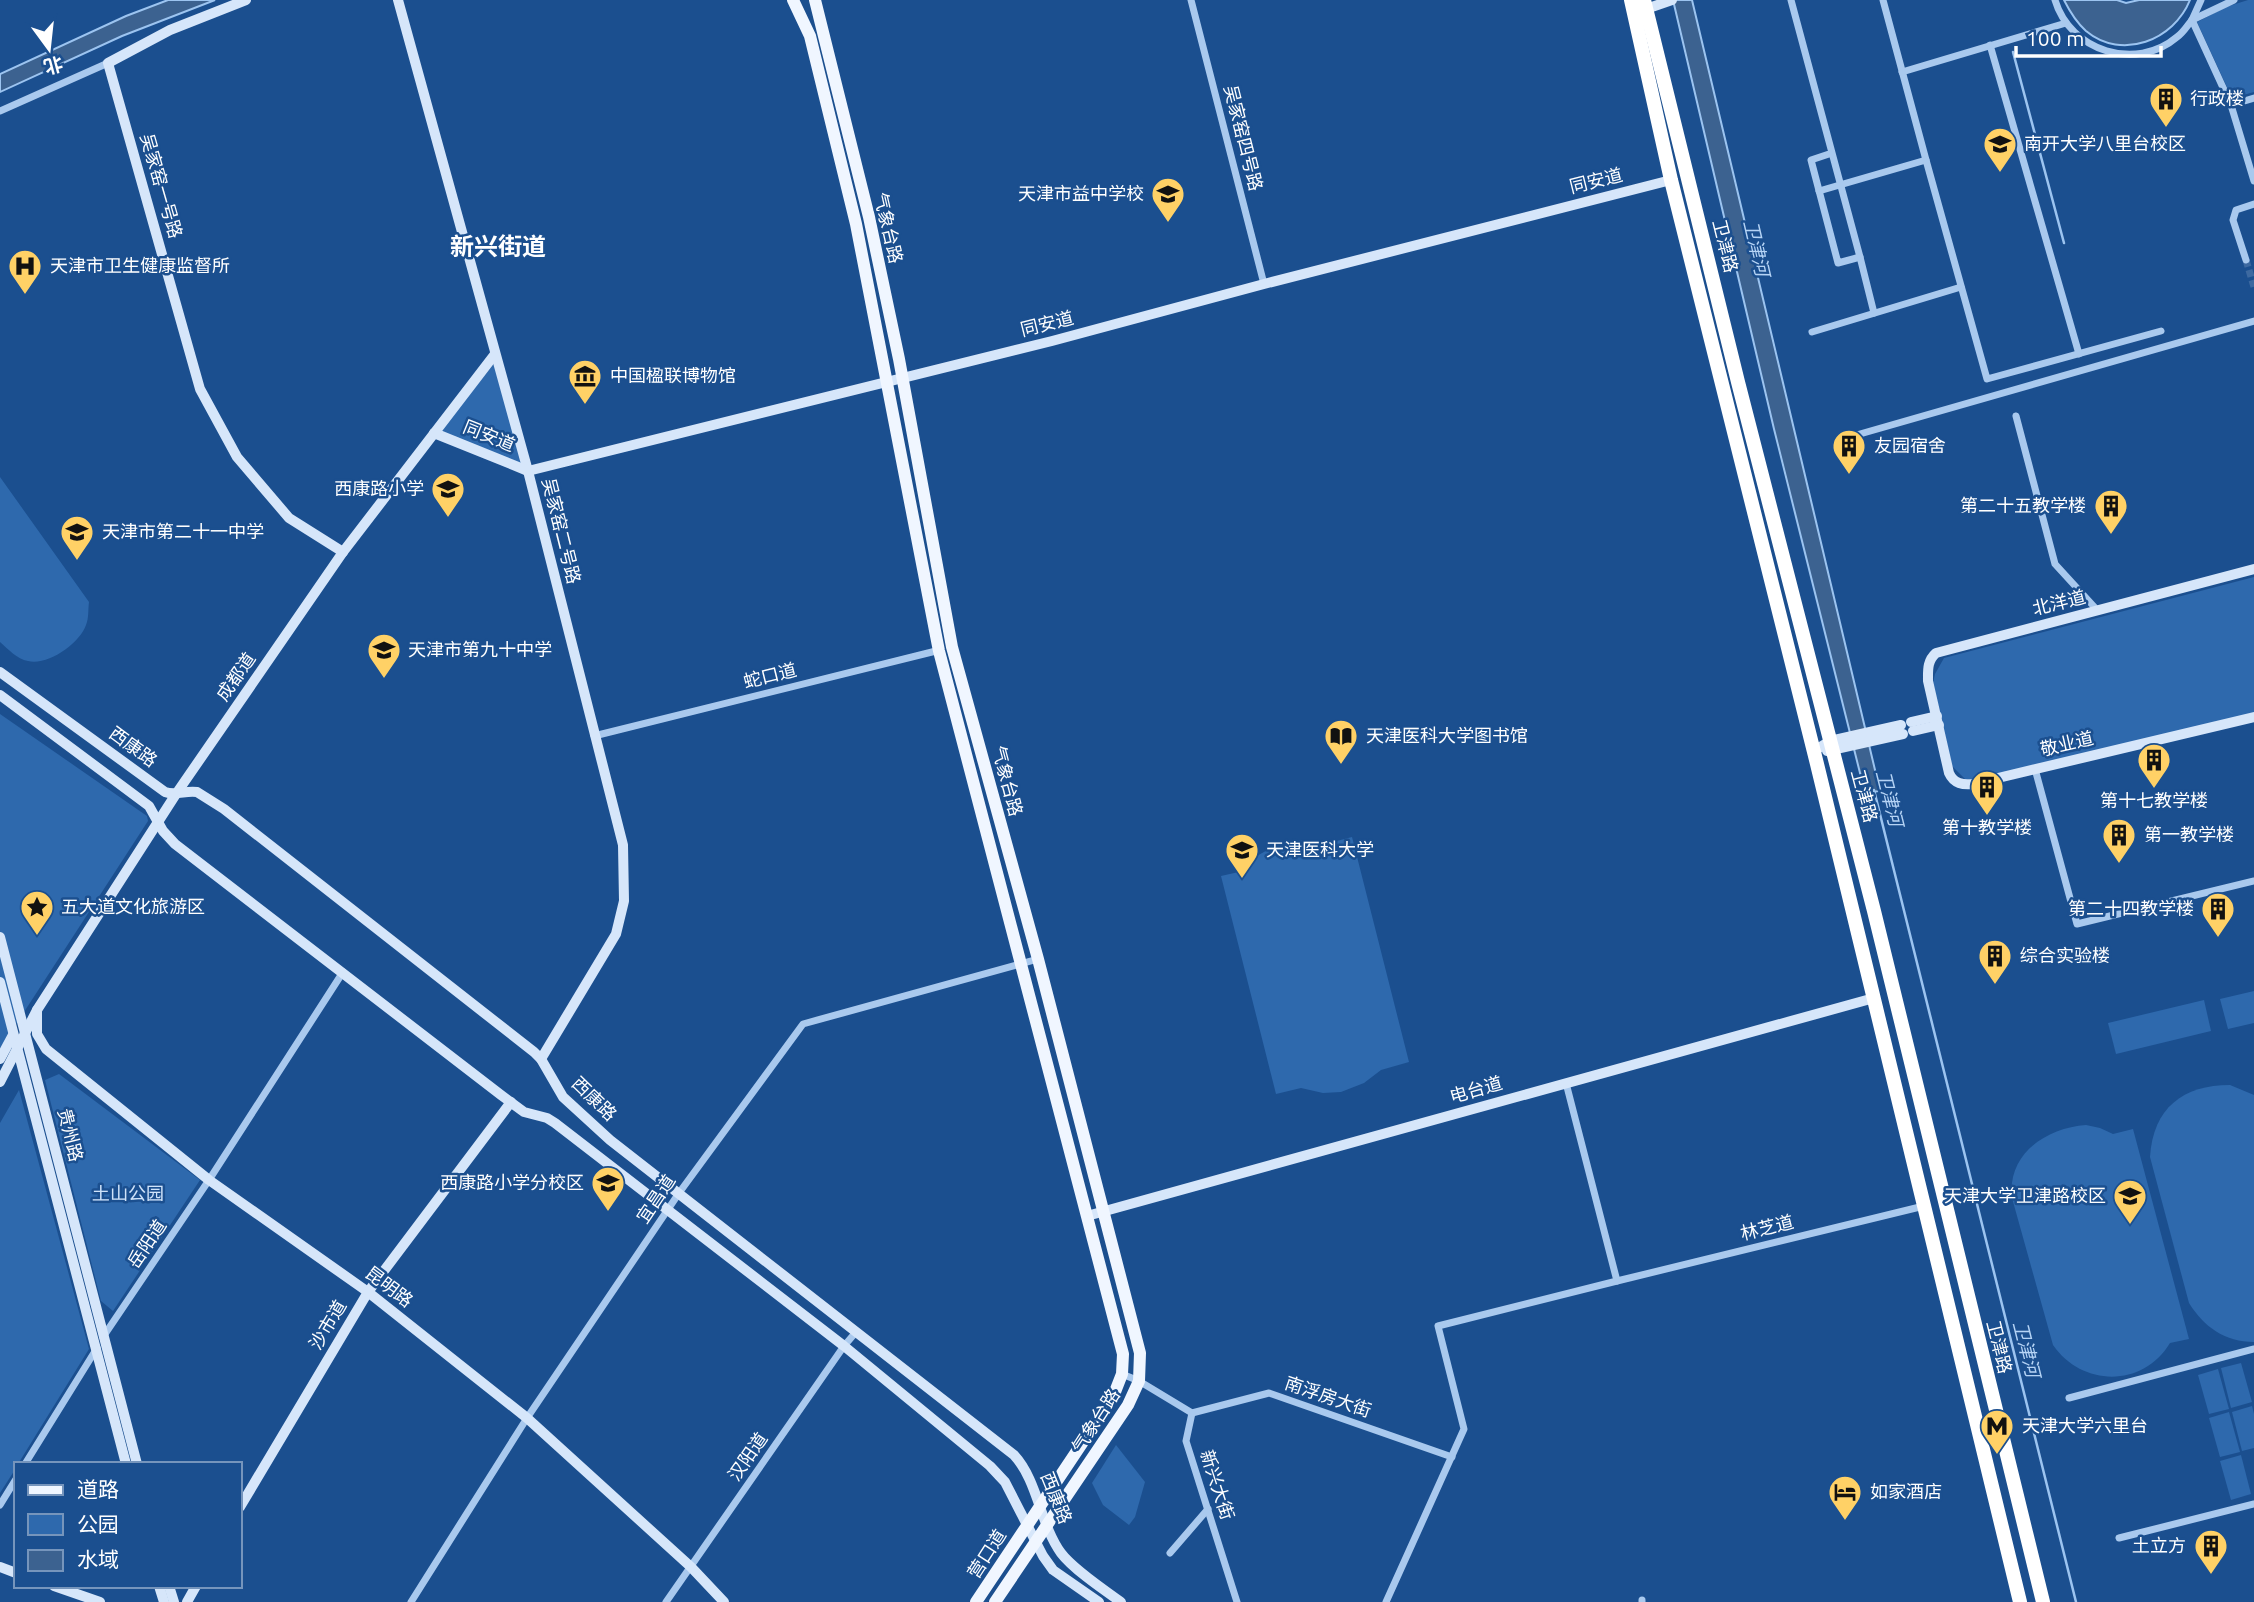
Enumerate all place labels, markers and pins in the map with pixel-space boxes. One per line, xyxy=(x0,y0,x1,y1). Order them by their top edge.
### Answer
building icon: 行政楼 xyxy=(2147,80,2185,129)
place label: 行政楼 xyxy=(2190,88,2244,108)
school or university icon: 南开大学八里台校区 xyxy=(1981,125,2019,174)
place label: 南开大学八里台校区 xyxy=(2024,133,2186,153)
school or university icon: 天津市益中学校 xyxy=(1149,175,1187,224)
place label: 天津市益中学校 xyxy=(1018,183,1144,203)
hospital icon: 天津市卫生健康监督所 xyxy=(6,247,44,296)
place label: 天津市卫生健康监督所 xyxy=(50,255,230,275)
museum icon: 中国楹联博物馆 xyxy=(566,357,604,406)
place label: 中国楹联博物馆 xyxy=(610,365,736,385)
building icon: 友园宿舍 xyxy=(1830,427,1868,476)
place label: 友园宿舍 xyxy=(1874,435,1946,455)
school or university icon: 西康路小学 xyxy=(429,470,467,519)
place label: 西康路小学 xyxy=(334,478,424,498)
building icon: 第二十五教学楼 xyxy=(2092,487,2130,536)
place label: 第二十五教学楼 xyxy=(1960,495,2086,515)
school or university icon: 天津市第二十一中学 xyxy=(58,513,96,562)
place label: 天津市第二十一中学 xyxy=(102,521,264,541)
school or university icon: 天津市第九十中学 xyxy=(365,631,403,680)
place label: 天津市第九十中学 xyxy=(408,639,552,659)
library icon: 天津医科大学图书馆 xyxy=(1322,717,1360,766)
place label: 天津医科大学图书馆 xyxy=(1366,725,1528,745)
building icon: 第十七教学楼 xyxy=(2135,741,2173,790)
building icon: 第十教学楼 xyxy=(1968,768,2006,817)
place label: 第十七教学楼 xyxy=(2100,790,2208,810)
building icon: 第一教学楼 xyxy=(2100,816,2138,865)
place label: 第十教学楼 xyxy=(1942,817,2032,837)
place label: 第一教学楼 xyxy=(2144,824,2234,844)
school or university icon: 天津医科大学 xyxy=(1223,831,1261,880)
place label: 天津医科大学 xyxy=(1266,839,1374,859)
place icon: 五大道文化旅游区 xyxy=(18,888,56,937)
building icon: 第二十四教学楼 xyxy=(2199,890,2237,939)
place label: 五大道文化旅游区 xyxy=(61,896,205,916)
place label: 第二十四教学楼 xyxy=(2068,898,2194,918)
building icon: 综合实验楼 xyxy=(1976,937,2014,986)
place label: 综合实验楼 xyxy=(2020,945,2110,965)
school or university icon: 西康路小学分校区 xyxy=(589,1164,627,1213)
place label: 西康路小学分校区 xyxy=(440,1172,584,1192)
school or university icon: 天津大学卫津路校区 xyxy=(2111,1177,2149,1226)
place label: 天津大学卫津路校区 xyxy=(1944,1185,2106,1205)
metro station icon: 天津大学六里台 xyxy=(1978,1407,2016,1456)
place label: 天津大学六里台 xyxy=(2022,1415,2148,1435)
hotel icon: 如家酒店 xyxy=(1826,1473,1864,1522)
place label: 如家酒店 xyxy=(1870,1481,1942,1501)
building icon: 土立方 xyxy=(2192,1527,2230,1576)
place label: 土立方 xyxy=(2132,1535,2186,1555)

